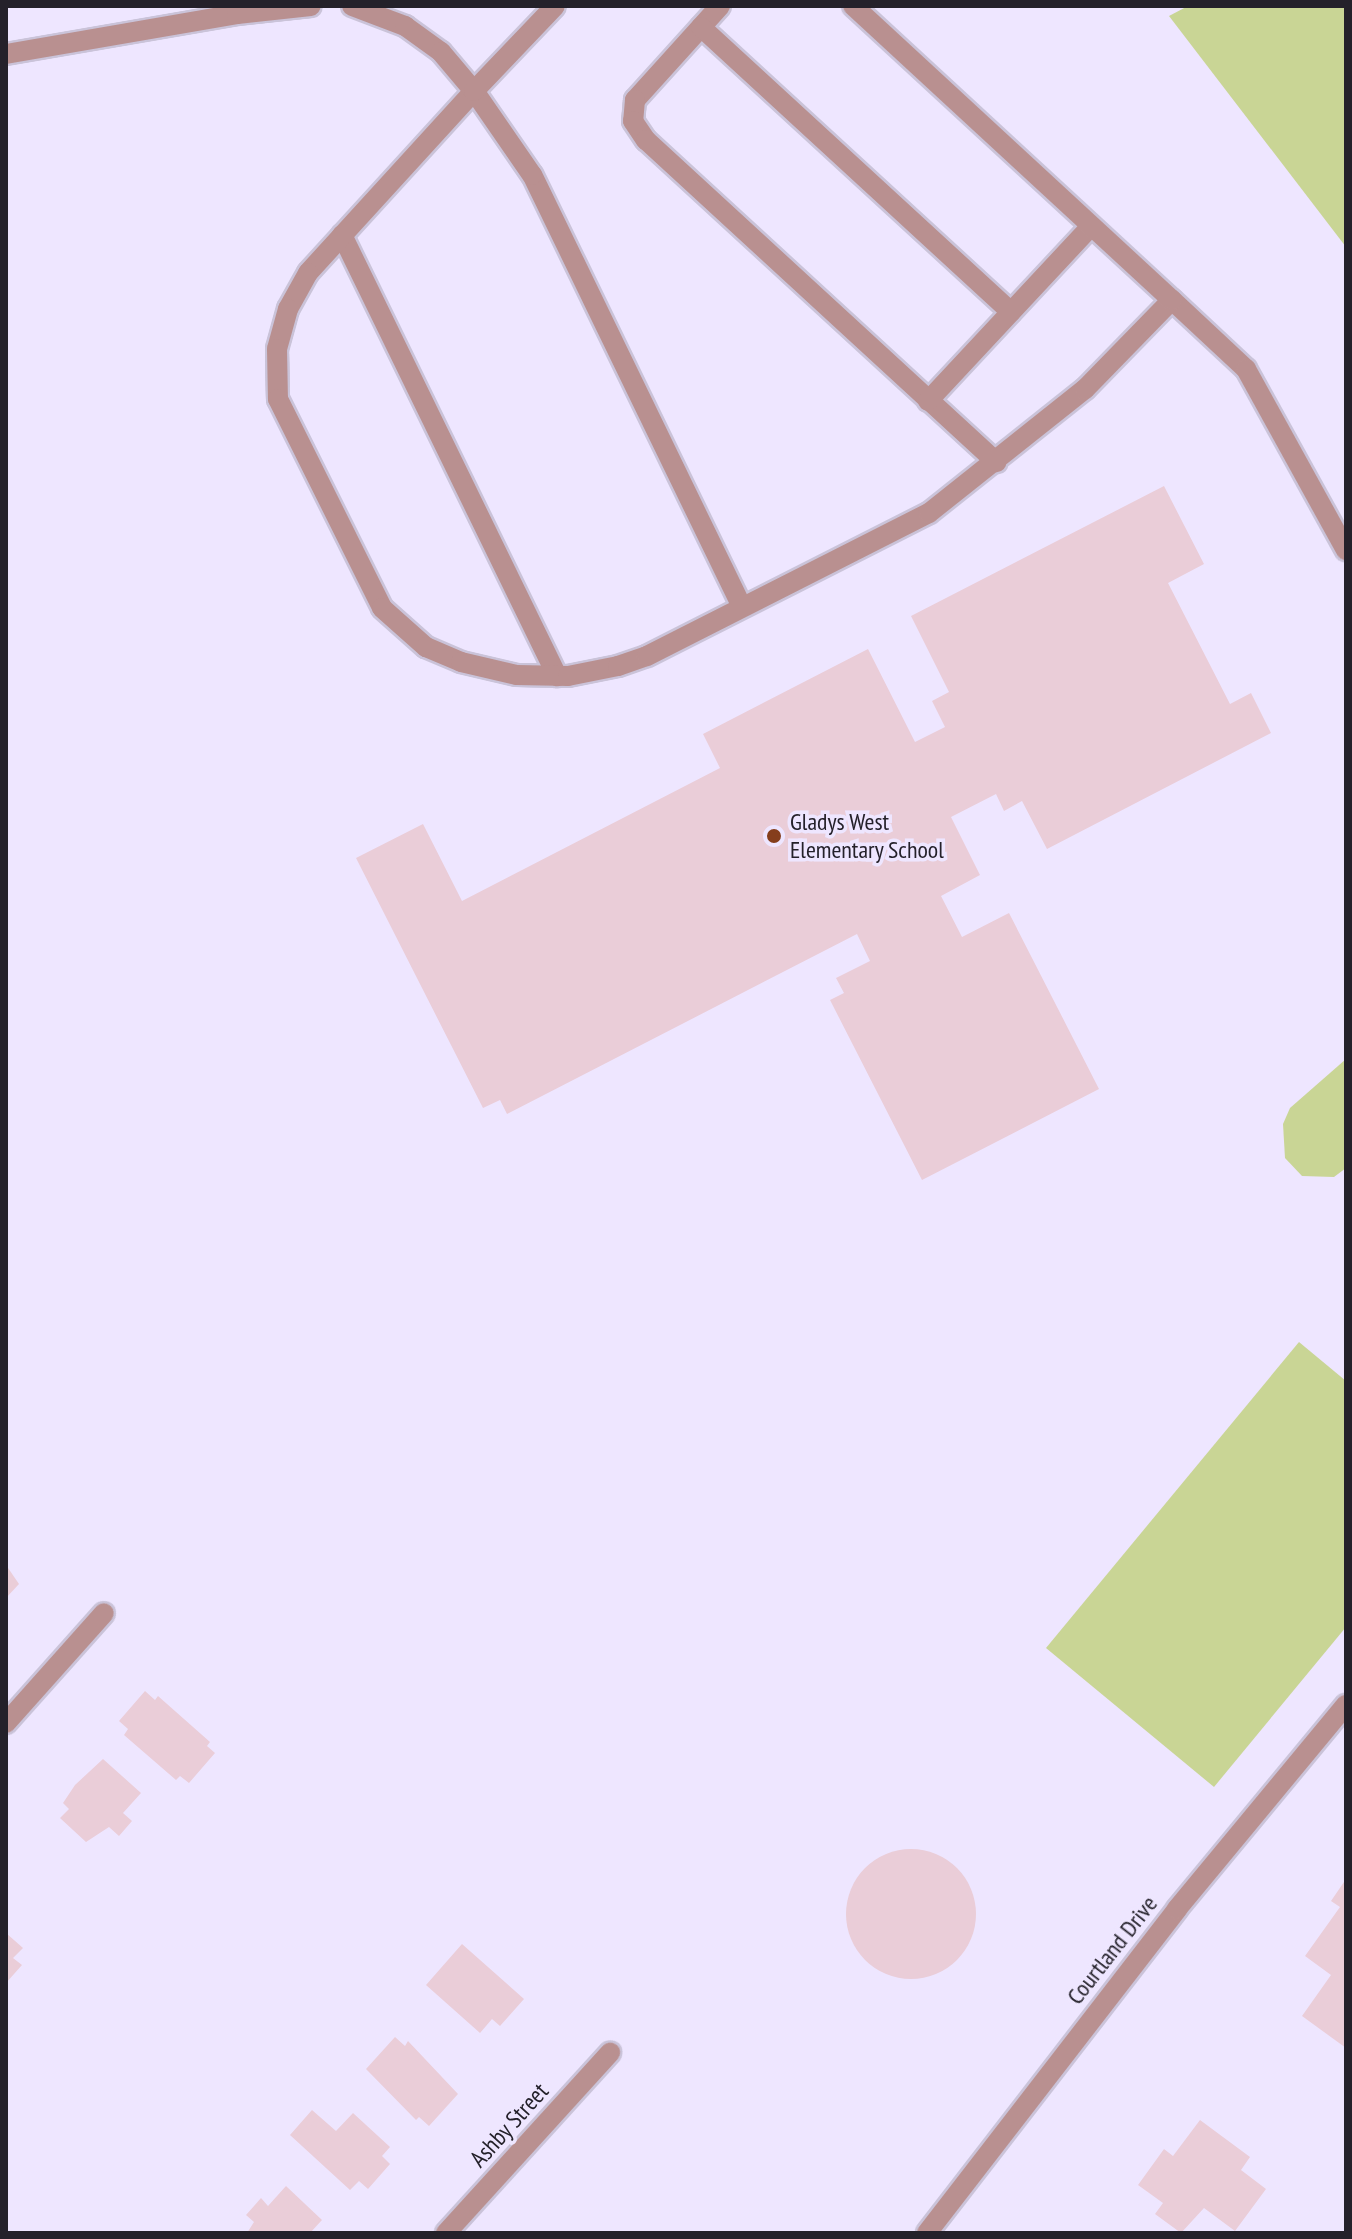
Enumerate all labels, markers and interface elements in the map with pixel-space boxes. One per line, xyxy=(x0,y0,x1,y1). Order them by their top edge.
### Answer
place label: Gladys West Elementary School xyxy=(790,808,944,864)
marker: Gladys West Elementary School xyxy=(765,827,783,845)
street label: Courtland Drive xyxy=(1061,1890,1163,2010)
street label: Ashby Street xyxy=(464,2077,554,2173)

